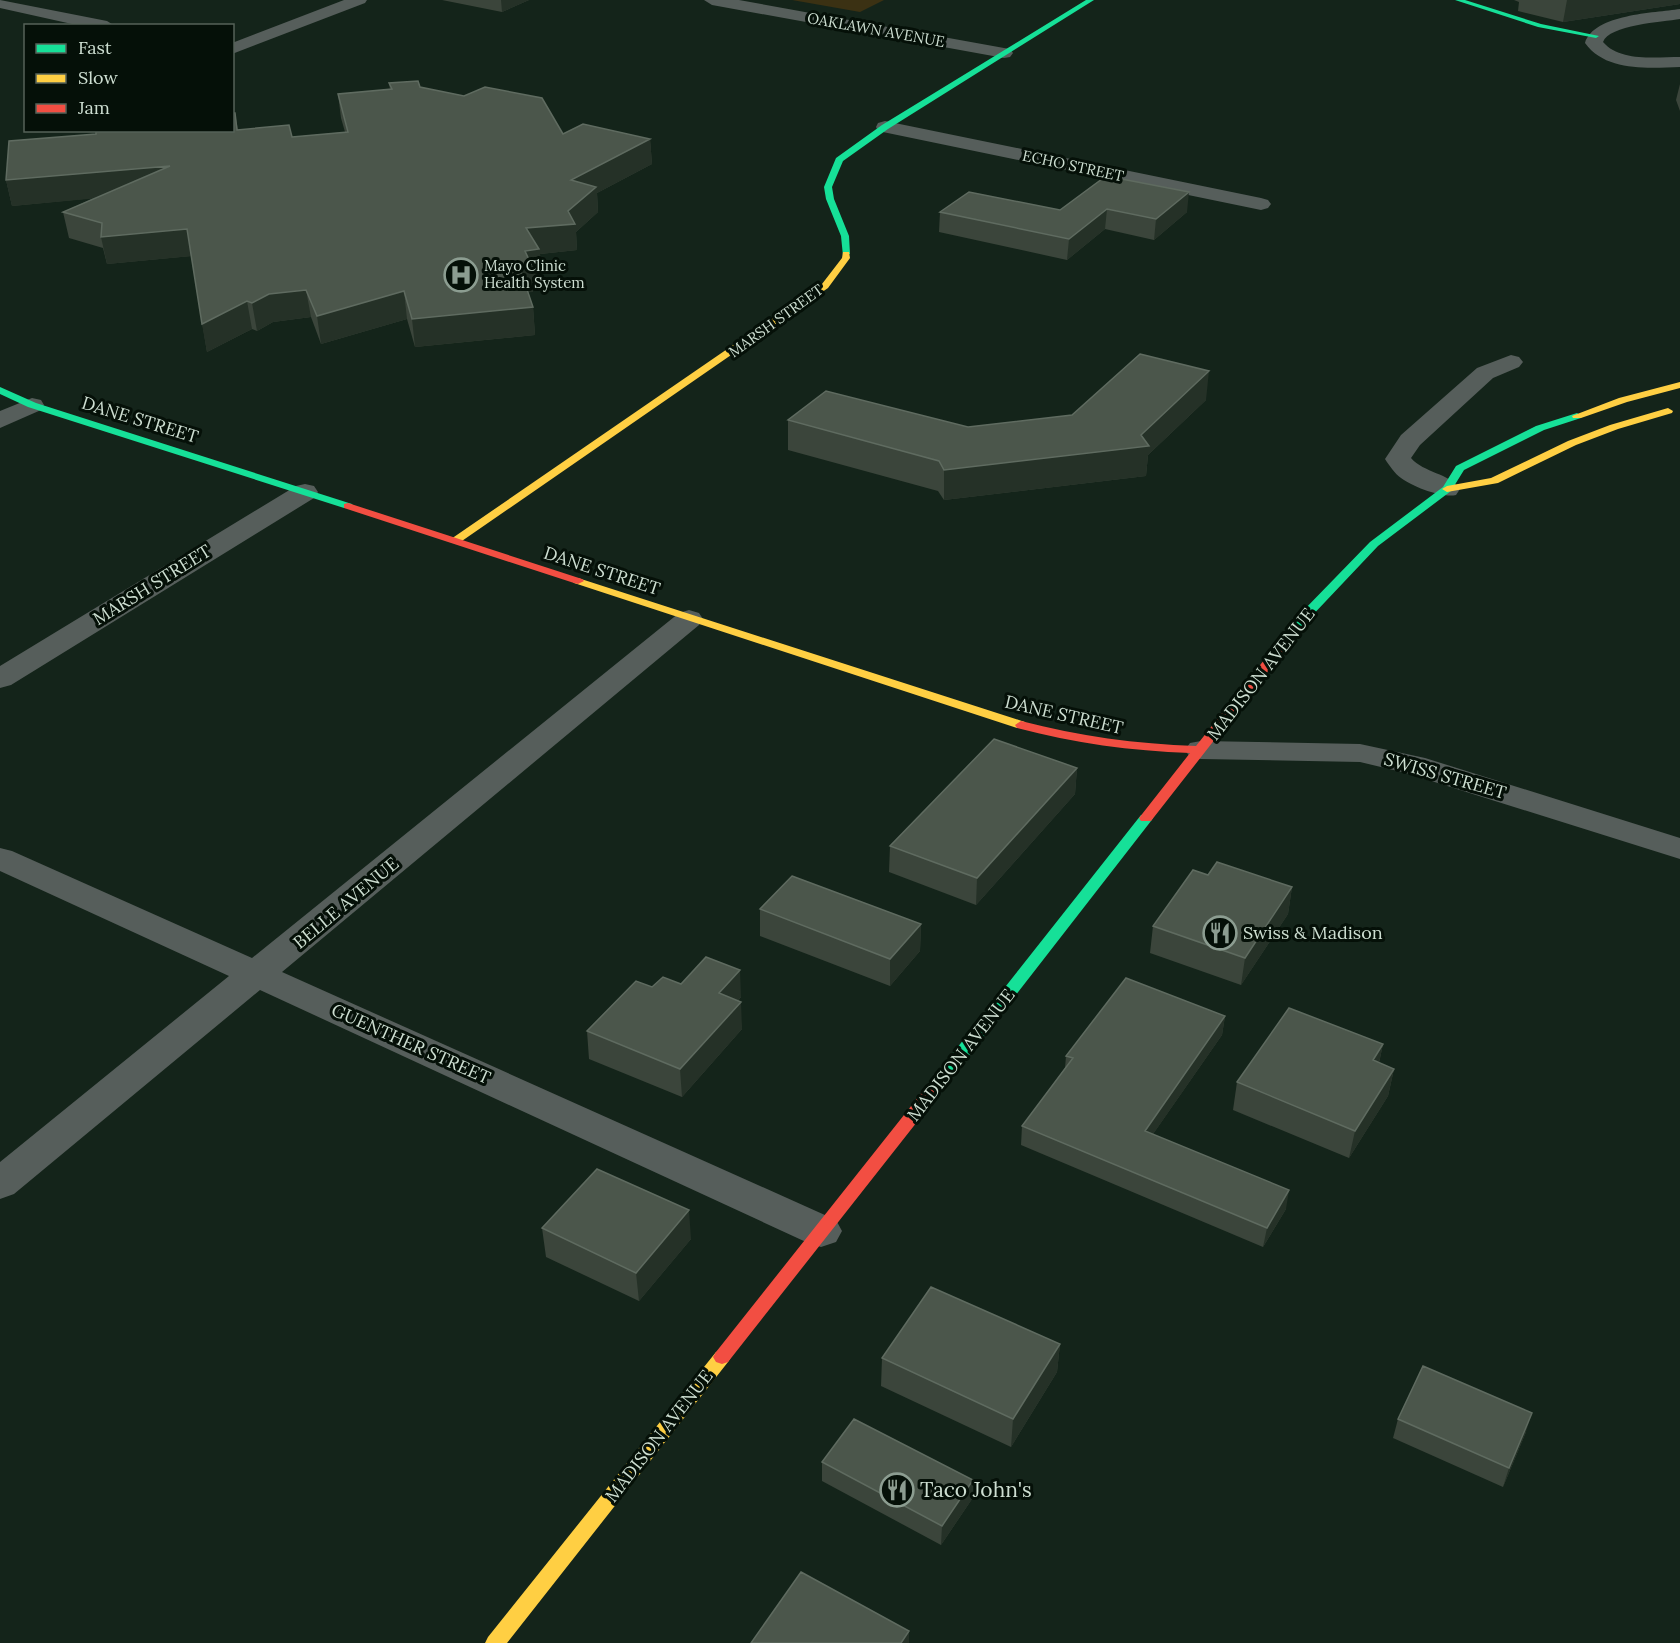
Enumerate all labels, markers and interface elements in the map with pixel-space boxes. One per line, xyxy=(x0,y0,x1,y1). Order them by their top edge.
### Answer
street label: OAKLAWN AVENUE xyxy=(806,8,946,51)
legend xyxy=(24,24,234,132)
text: Fast xyxy=(78,36,112,59)
text: Slow xyxy=(78,66,118,89)
text: Jam xyxy=(77,96,110,119)
street label: ECHO STREET xyxy=(1021,146,1126,186)
place label: Mayo Clinic Health System xyxy=(484,256,585,292)
hospital icon: Mayo Clinic Health System xyxy=(443,257,479,293)
street label: MARSH STREET xyxy=(725,280,827,361)
street label: DANE STREET xyxy=(79,391,202,448)
street label: MARSH STREET xyxy=(88,539,215,630)
street label: DANE STREET xyxy=(541,541,664,600)
street label: MADISON AVENUE xyxy=(1202,603,1319,745)
street label: DANE STREET xyxy=(1003,690,1126,739)
street label: SWISS STREET xyxy=(1381,747,1509,804)
street label: BELLE AVENUE xyxy=(288,852,403,954)
restaurant icon: Swiss & Madison xyxy=(1202,915,1238,951)
place label: Swiss & Madison xyxy=(1243,921,1383,944)
street label: MADISON AVENUE xyxy=(902,984,1019,1126)
street label: GUENTHER STREET xyxy=(328,998,495,1089)
street label: MADISON AVENUE xyxy=(600,1365,717,1507)
restaurant icon: Taco John's xyxy=(879,1472,915,1508)
place label: Taco John's xyxy=(920,1476,1032,1503)

